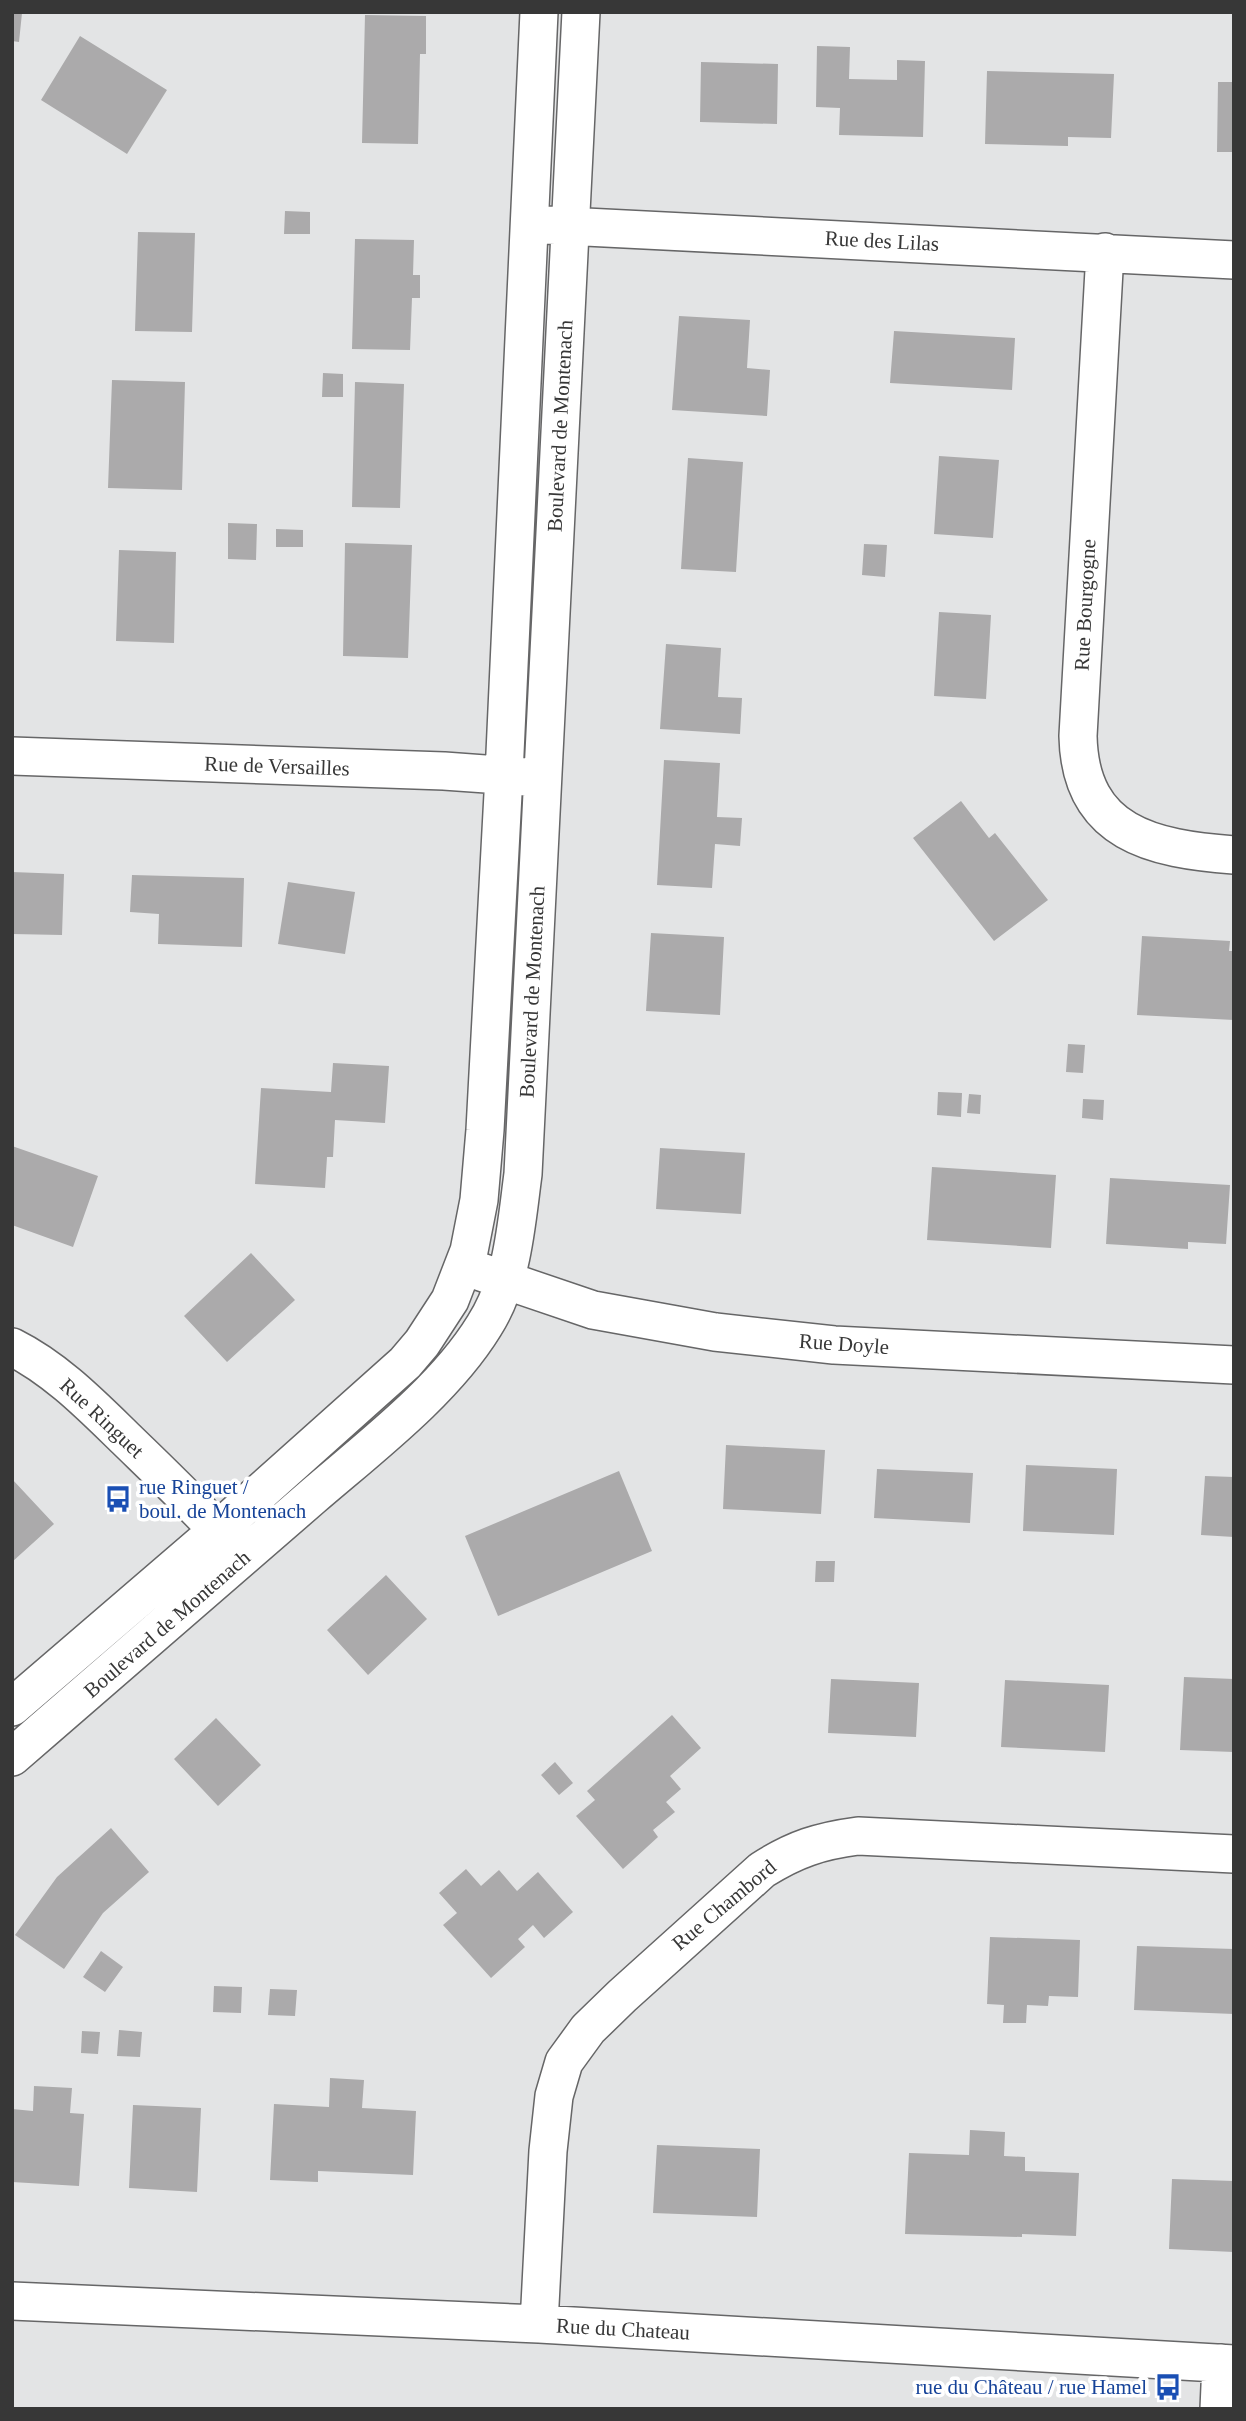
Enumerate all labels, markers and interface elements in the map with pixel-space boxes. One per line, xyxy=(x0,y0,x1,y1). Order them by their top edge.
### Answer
street label: Rue des Lilas xyxy=(824,226,940,256)
street label: Boulevard de Montenach xyxy=(542,319,578,533)
street label: Rue Bourgogne xyxy=(1070,538,1100,672)
street label: Rue de Versailles xyxy=(204,751,350,781)
street label: Boulevard de Montenach xyxy=(514,885,550,1099)
street label: Rue Doyle xyxy=(798,1329,890,1359)
street label: Rue Ringuet xyxy=(55,1373,149,1463)
place label: rue Ringuet / boul. de Montenach xyxy=(139,1475,307,1523)
bus stop icon: rue Ringuet / boul. de Montenach xyxy=(103,1484,133,1514)
street label: Boulevard de Montenach xyxy=(79,1545,255,1703)
street label: Rue Chambord xyxy=(667,1854,781,1955)
street label: Rue du Chateau xyxy=(555,2314,691,2345)
bus stop icon: rue du Château / rue Hamel xyxy=(1153,2372,1183,2402)
place label: rue du Château / rue Hamel xyxy=(916,2375,1147,2399)

